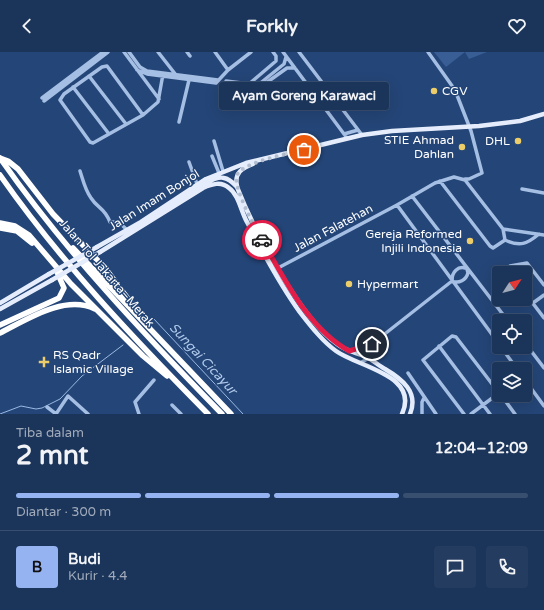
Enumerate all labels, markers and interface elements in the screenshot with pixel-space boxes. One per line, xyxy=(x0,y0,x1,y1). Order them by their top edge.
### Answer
icon: back xyxy=(16,15,38,37)
text: Forkly xyxy=(246,15,298,37)
icon: heart xyxy=(506,15,528,37)
callout: Ayam Goreng Karawaci xyxy=(219,82,389,110)
place label: CGV xyxy=(442,84,468,98)
marker: CGV xyxy=(429,86,439,96)
text: Ayam Goreng Karawaci xyxy=(232,88,376,104)
pin xyxy=(287,133,321,167)
place label: STIE Ahmad Dahlan xyxy=(384,133,454,161)
place label: DHL xyxy=(485,134,510,148)
marker: DHL xyxy=(513,136,523,146)
icon: bag xyxy=(293,139,315,161)
marker: STIE Ahmad Dahlan xyxy=(457,142,467,152)
street label: Jalan Imam Bonjol xyxy=(106,167,202,233)
street label: Jalan Falatehan xyxy=(291,201,375,255)
street label: Jalan Tol Jakarta–Merak xyxy=(56,216,158,330)
courier xyxy=(242,220,282,260)
place label: Gereja Reformed Injili Indonesia xyxy=(365,227,462,255)
icon: car xyxy=(251,229,273,251)
marker: Gereja Reformed Injili Indonesia xyxy=(465,236,475,246)
north arrow xyxy=(492,266,532,306)
map controls xyxy=(492,266,532,402)
place label: Hypermart xyxy=(357,277,419,291)
marker: Hypermart xyxy=(344,279,354,289)
button: locate xyxy=(492,314,532,354)
water label: Sungai Cicayur xyxy=(166,320,242,400)
pin xyxy=(355,327,389,361)
icon: home xyxy=(361,333,383,355)
place label: RS Qadr Islamic Village xyxy=(53,348,134,376)
marker: RS Qadr Islamic Village xyxy=(38,356,50,368)
button: layers xyxy=(492,362,532,402)
text: Tiba dalam xyxy=(16,425,84,441)
text: 12:04–12:09 xyxy=(434,439,528,457)
text: 2 mnt xyxy=(16,440,88,471)
text: Diantar · 300 m xyxy=(16,504,111,520)
button: chat xyxy=(434,546,476,588)
button: phone xyxy=(486,546,528,588)
text: Budi xyxy=(68,550,101,568)
text: B xyxy=(32,558,42,576)
text: Kurir · 4.4 xyxy=(68,568,127,584)

